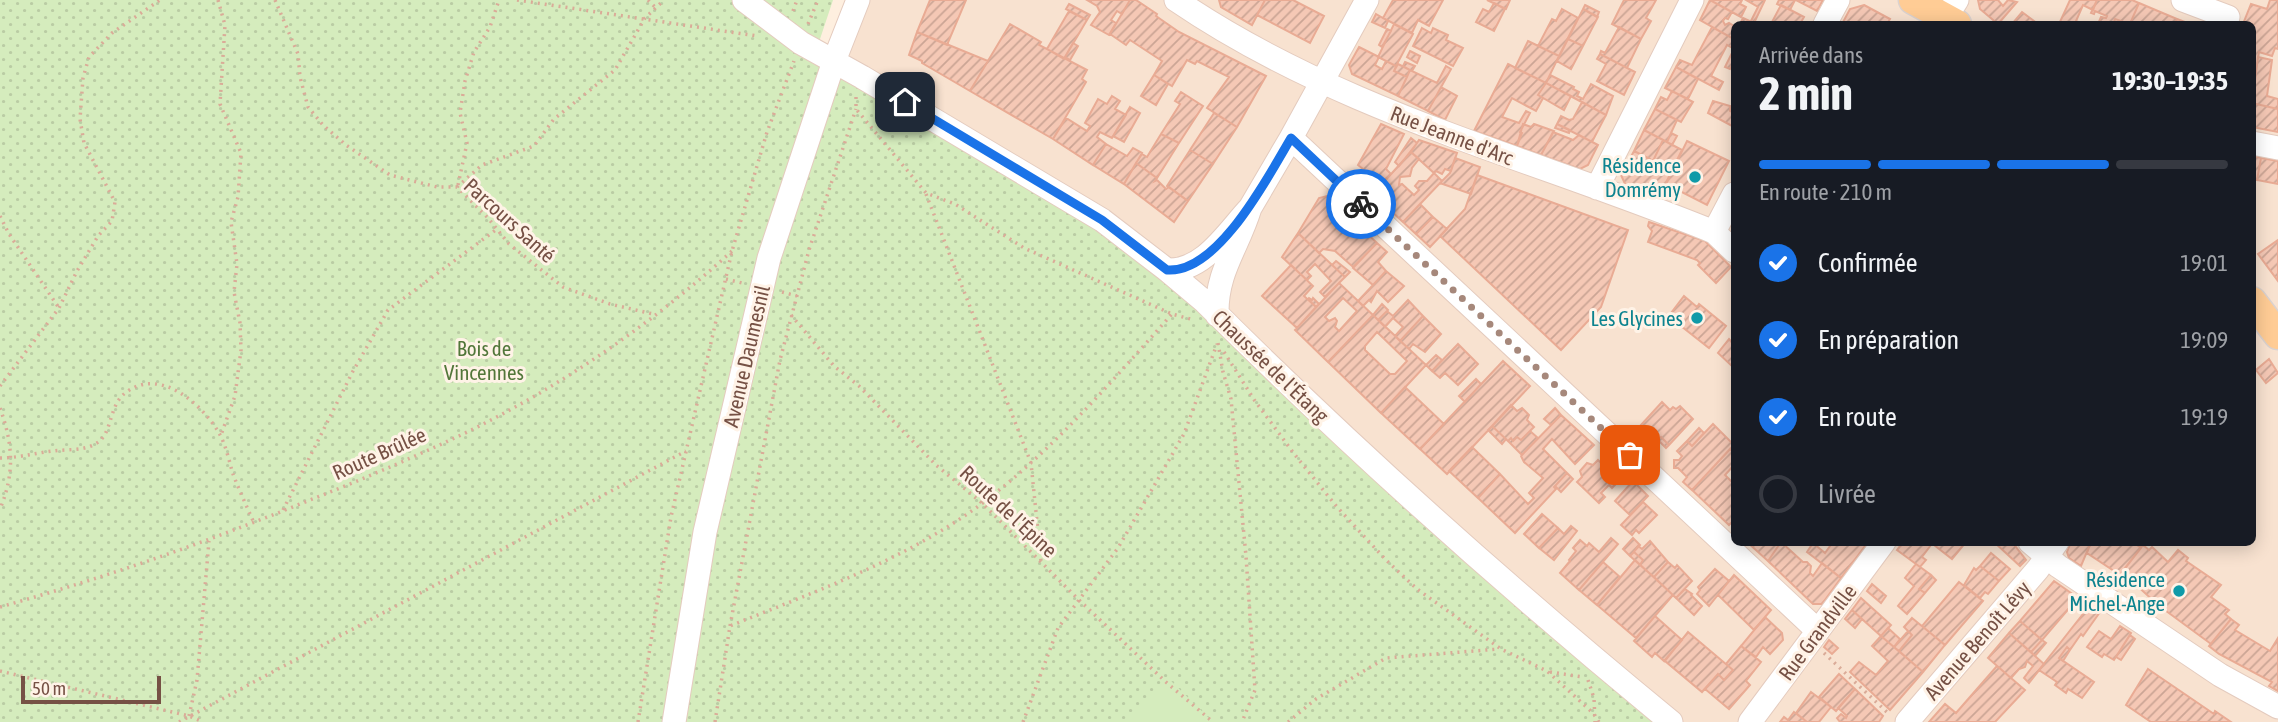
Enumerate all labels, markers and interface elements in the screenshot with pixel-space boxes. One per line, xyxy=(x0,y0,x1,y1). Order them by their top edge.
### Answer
text: Arrivée dans xyxy=(1759,42,1863,68)
text: 19:30–19:35 xyxy=(2112,66,2228,96)
text: 2 min xyxy=(1759,67,1853,120)
pin xyxy=(875,72,935,132)
icon: home xyxy=(886,83,924,121)
street label: Rue Jeanne d'Arc xyxy=(1387,101,1517,169)
place label: Résidence Domrémy xyxy=(1602,153,1681,201)
courier xyxy=(1326,169,1396,239)
marker: Résidence Domrémy xyxy=(1687,169,1703,185)
street label: Parcours Santé xyxy=(460,173,560,267)
text: En route · 210 m xyxy=(1759,179,1892,205)
icon: bike xyxy=(1342,185,1380,223)
icon: check xyxy=(1759,244,1797,282)
text: Confirmée xyxy=(1818,248,1918,278)
text: 19:01 xyxy=(2180,250,2228,276)
street label: Avenue Daumesnil xyxy=(718,282,774,430)
street label: Chaussée de l'Étang xyxy=(1208,305,1334,427)
place label: Les Glycines xyxy=(1590,306,1683,330)
marker: Les Glycines xyxy=(1689,310,1705,326)
icon: check xyxy=(1759,321,1797,359)
text: En préparation xyxy=(1818,325,1959,355)
text: 19:09 xyxy=(2180,327,2228,353)
park label: Bois de Vincennes xyxy=(444,336,524,384)
icon: check xyxy=(1759,398,1797,436)
text: En route xyxy=(1818,402,1897,432)
text: 19:19 xyxy=(2181,404,2228,430)
street label: Route Brûlée xyxy=(329,422,429,484)
pin xyxy=(1600,425,1660,485)
icon: bag xyxy=(1611,436,1649,474)
street label: Route de l'Épine xyxy=(956,460,1062,562)
text: Livrée xyxy=(1818,479,1876,509)
place label: Résidence Michel-Ange xyxy=(2069,567,2165,615)
street label: Avenue Benoît Lévy xyxy=(1919,576,2035,704)
street label: Rue Grandville xyxy=(1773,579,1861,685)
marker: Résidence Michel-Ange xyxy=(2171,583,2187,599)
scale bar xyxy=(21,673,161,705)
text: 50 m xyxy=(32,677,66,699)

